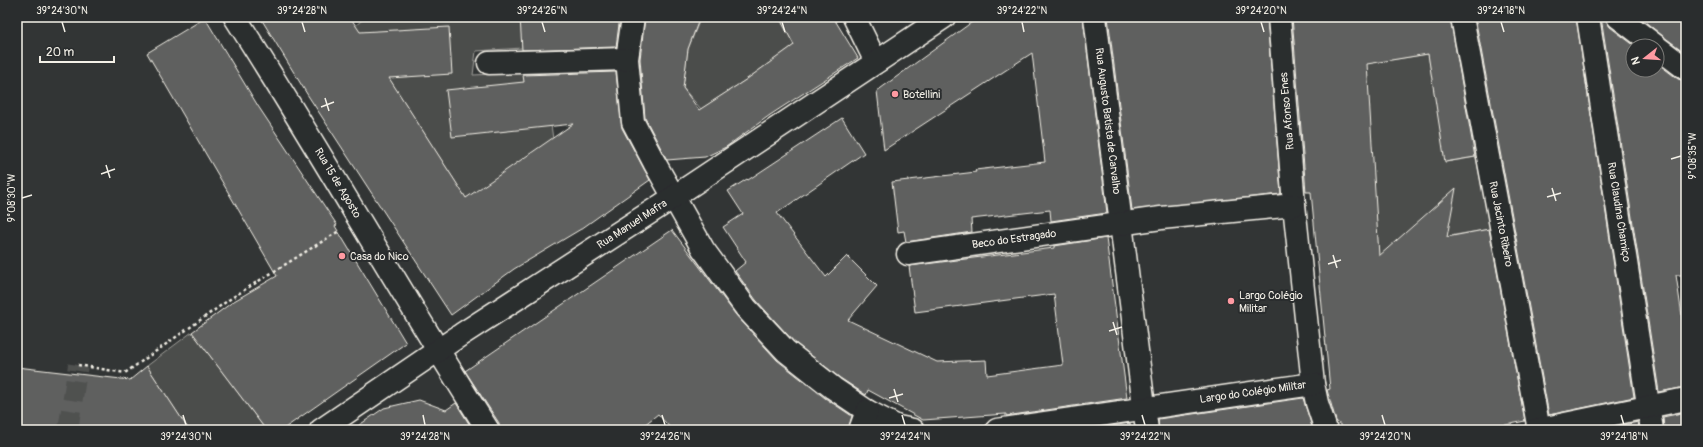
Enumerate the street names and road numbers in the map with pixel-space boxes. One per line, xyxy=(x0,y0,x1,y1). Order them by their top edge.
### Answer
street label: Rua Augusto Batista de Carvalho xyxy=(1093,47,1123,195)
street label: Rua Afonso Enes xyxy=(1277,72,1297,150)
street label: Rua 15 de Agosto xyxy=(312,146,364,220)
street label: Rua Claudina Chamiço xyxy=(1605,161,1633,263)
street label: Rua Jacinto Ribeiro xyxy=(1486,180,1516,268)
street label: Rua Manuel Mafra xyxy=(595,197,669,251)
street label: Beco do Estragado xyxy=(971,227,1057,251)
street label: Largo do Colégio Militar xyxy=(1199,378,1307,406)

